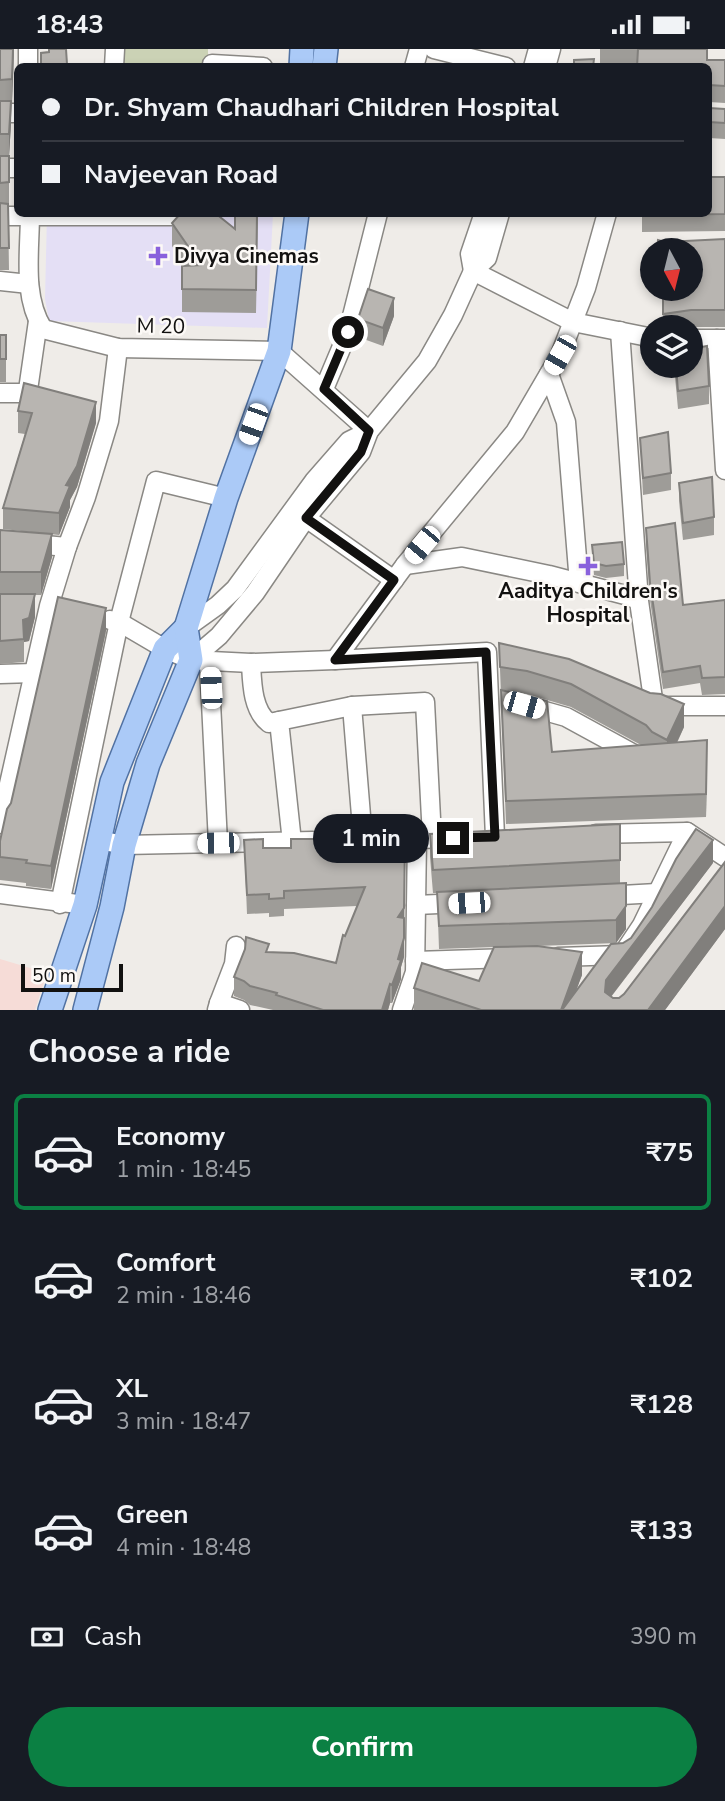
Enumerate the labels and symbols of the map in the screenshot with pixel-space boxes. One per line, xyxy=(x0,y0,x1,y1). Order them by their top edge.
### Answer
north arrow xyxy=(640,238,704,301)
place label: Divya Cinemas xyxy=(174,242,319,270)
marker: Divya Cinemas xyxy=(148,246,168,266)
street label: M 20 xyxy=(136,312,186,340)
route start xyxy=(332,316,364,348)
car xyxy=(541,332,580,378)
car xyxy=(236,401,271,447)
car xyxy=(401,522,444,568)
marker: Aaditya Children's Hospital xyxy=(578,556,598,576)
place label: Aaditya Children's Hospital xyxy=(498,577,678,629)
car xyxy=(200,666,223,710)
car xyxy=(501,689,548,721)
callout: 1 min xyxy=(313,813,428,863)
route end xyxy=(437,822,469,854)
car xyxy=(197,832,240,854)
car xyxy=(448,891,491,915)
scale bar xyxy=(21,961,122,993)

